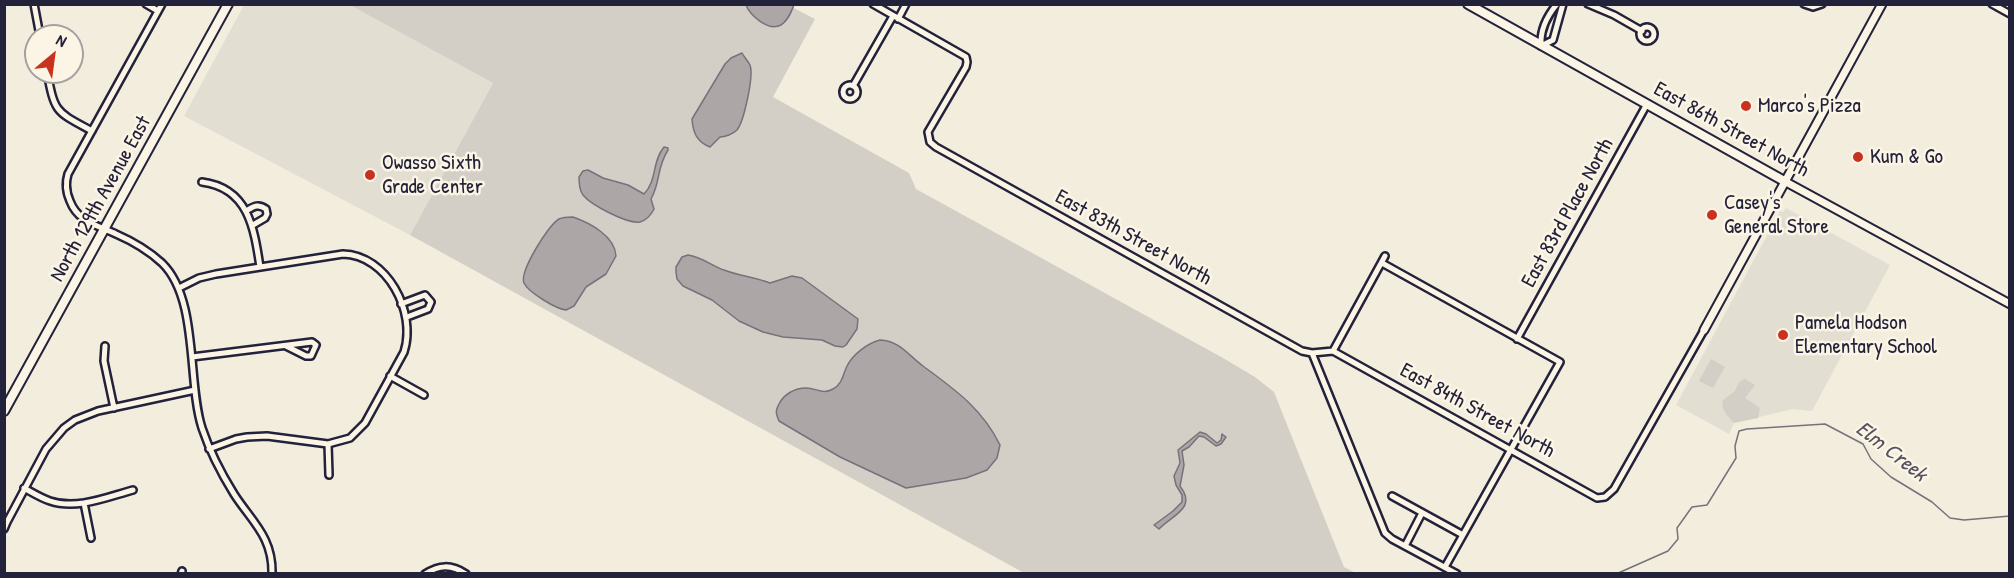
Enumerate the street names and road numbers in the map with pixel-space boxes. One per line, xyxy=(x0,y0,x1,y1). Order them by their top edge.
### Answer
street label: East 86th Street North xyxy=(1649,77,1813,183)
street label: North 129th Avenue East xyxy=(45,112,157,286)
street label: East 83rd Place North xyxy=(1517,134,1619,292)
street label: East 83th Street North xyxy=(1051,185,1215,291)
street label: East 84th Street North xyxy=(1395,358,1559,464)

